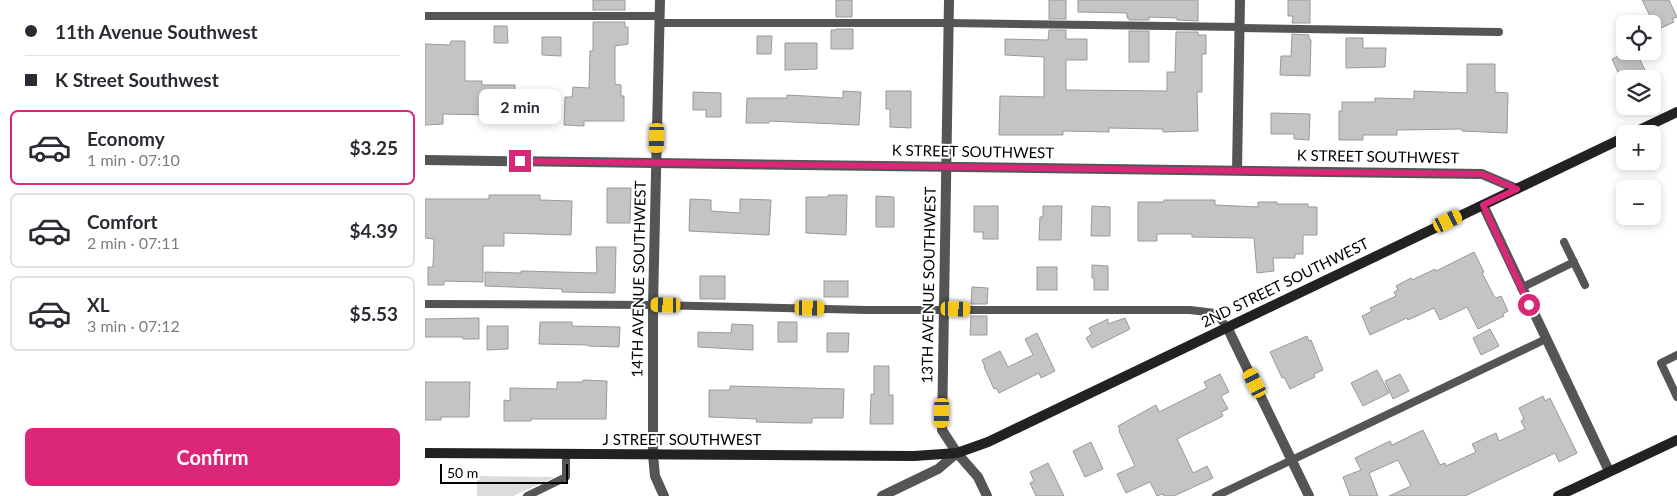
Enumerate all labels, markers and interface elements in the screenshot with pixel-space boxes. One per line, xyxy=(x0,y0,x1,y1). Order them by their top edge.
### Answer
map controls xyxy=(1616,15,1661,225)
button: locate xyxy=(1616,15,1661,60)
text: 11th Avenue Southwest xyxy=(55,20,258,43)
text: K Street Southwest xyxy=(55,68,219,91)
button: layers xyxy=(1616,70,1661,115)
callout: 2 min xyxy=(479,89,561,124)
text: 2 min xyxy=(500,97,540,116)
car xyxy=(649,123,664,153)
icon: car xyxy=(27,125,72,170)
button: + xyxy=(1616,125,1661,170)
text: Economy xyxy=(87,127,165,150)
text: $3.25 xyxy=(349,136,398,159)
street label: K STREET SOUTHWEST xyxy=(892,141,1055,161)
street label: K STREET SOUTHWEST xyxy=(1297,146,1460,166)
text: 1 min · 07:10 xyxy=(87,150,180,169)
route end xyxy=(509,150,531,172)
street label: 14TH AVENUE SOUTHWEST xyxy=(627,180,649,378)
button: − xyxy=(1616,180,1661,225)
street label: 13TH AVENUE SOUTHWEST xyxy=(917,186,939,384)
icon: car xyxy=(27,208,72,253)
car xyxy=(1431,208,1464,234)
text: Comfort xyxy=(87,210,158,233)
text: $4.39 xyxy=(349,219,398,242)
text: 2 min · 07:11 xyxy=(87,233,180,252)
street label: 2ND STREET SOUTHWEST xyxy=(1198,234,1371,331)
icon: car xyxy=(27,291,72,336)
text: XL xyxy=(87,293,110,316)
route start xyxy=(1518,294,1540,316)
car xyxy=(650,297,681,313)
car xyxy=(794,300,825,316)
car xyxy=(940,301,971,317)
text: $5.53 xyxy=(349,302,398,325)
text: 3 min · 07:12 xyxy=(87,316,180,335)
car xyxy=(1241,366,1268,400)
car xyxy=(934,398,949,428)
button: Confirm xyxy=(25,428,400,486)
street label: J STREET SOUTHWEST xyxy=(603,430,762,448)
scale bar xyxy=(440,461,567,484)
text: 50 m xyxy=(447,464,478,481)

